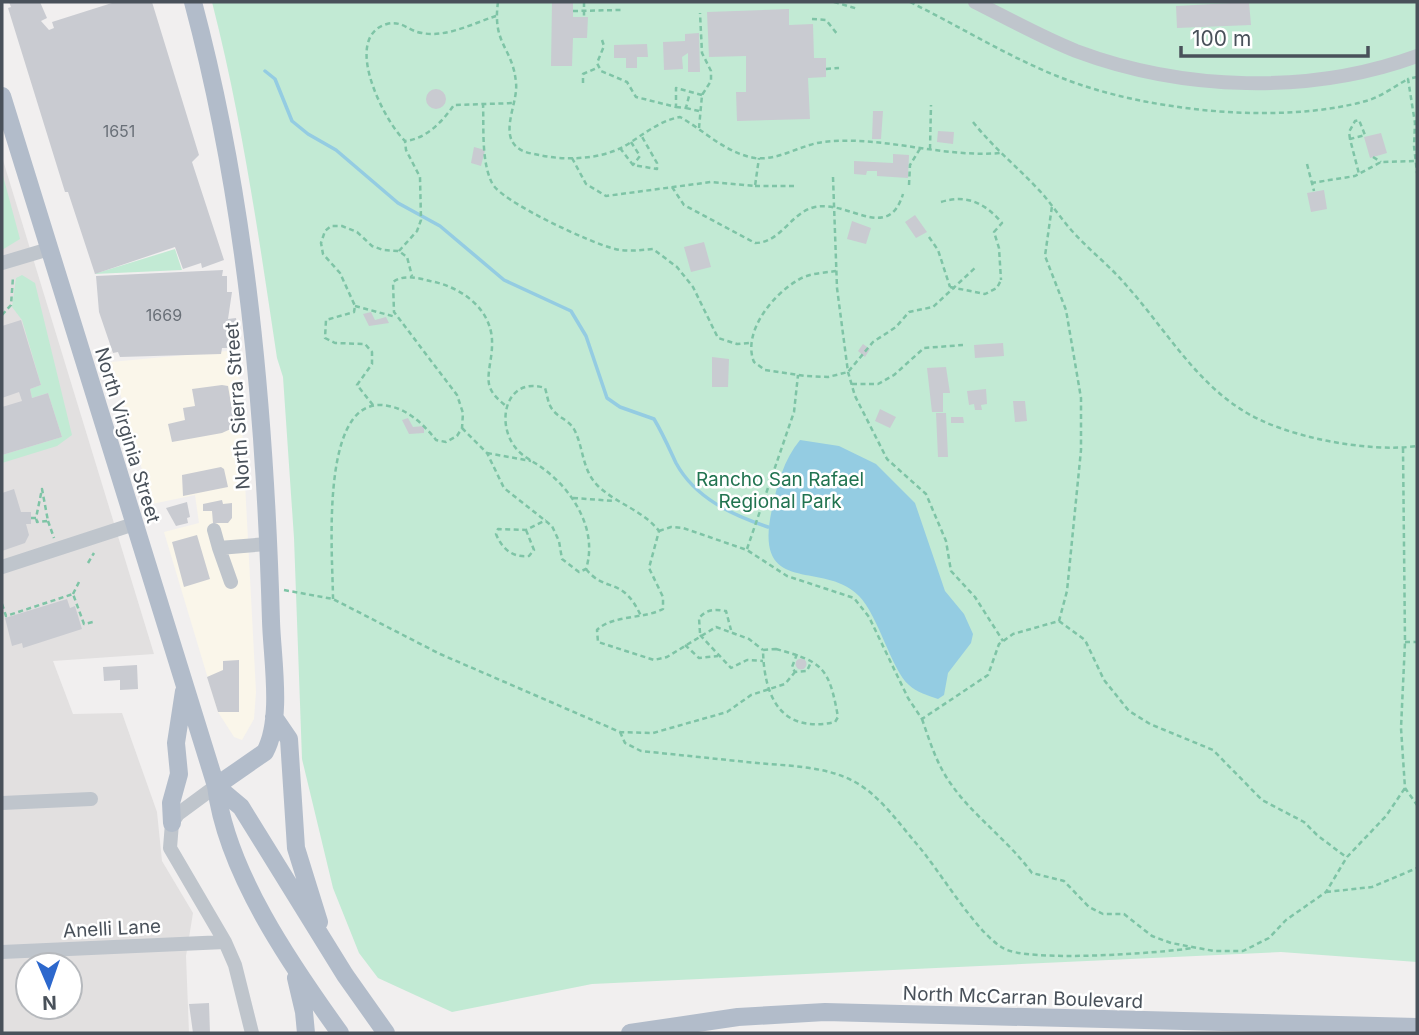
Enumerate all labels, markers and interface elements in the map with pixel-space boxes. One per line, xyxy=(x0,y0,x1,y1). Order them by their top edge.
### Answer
scale bar xyxy=(1181,14,1368,58)
text: 100 m xyxy=(1192,26,1251,51)
house number: 1651 xyxy=(103,121,135,141)
house number: 1669 xyxy=(146,305,182,325)
street label: North Sierra Street xyxy=(220,321,255,491)
street label: North Virginia Street xyxy=(90,345,165,526)
park label: Rancho San Rafael Regional Park xyxy=(696,468,864,513)
street label: Anelli Lane xyxy=(62,914,162,943)
north arrow xyxy=(14,951,84,1021)
street label: North McCarran Boulevard xyxy=(902,982,1144,1013)
text: N xyxy=(42,991,57,1014)

